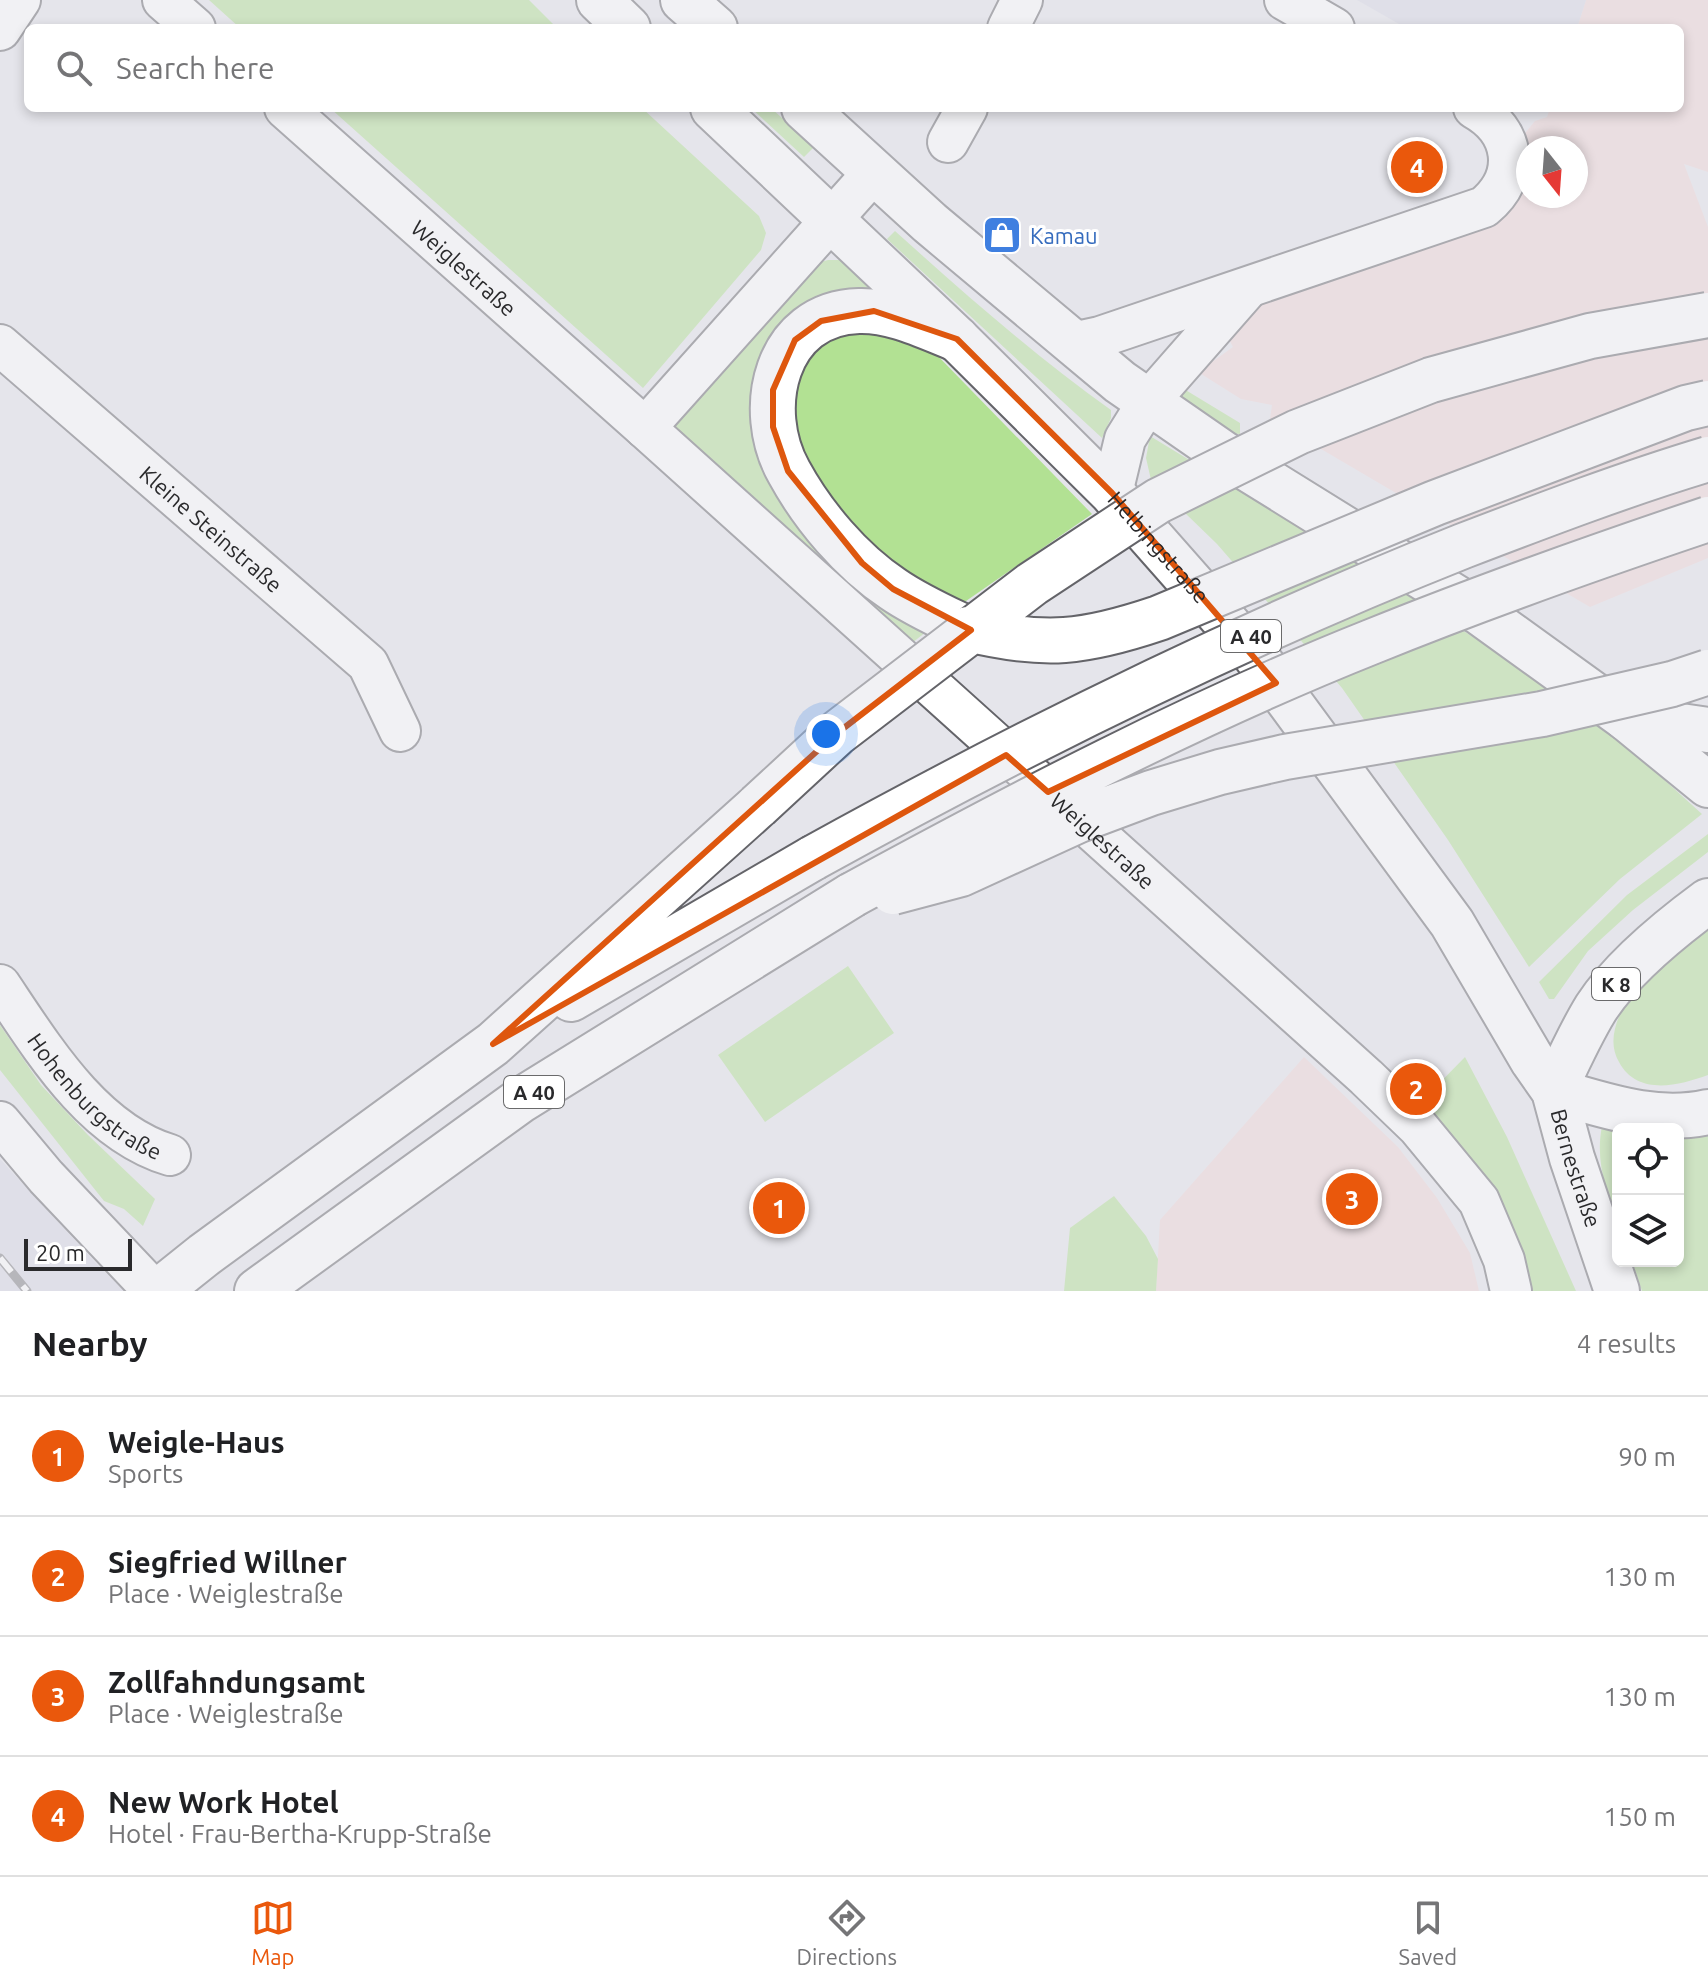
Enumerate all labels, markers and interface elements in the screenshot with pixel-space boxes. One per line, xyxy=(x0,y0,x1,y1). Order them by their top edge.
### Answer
search box xyxy=(24,24,1684,112)
icon: search xyxy=(52,46,96,90)
text: Search here xyxy=(116,51,275,85)
north arrow xyxy=(1516,136,1588,208)
pin: 4 xyxy=(1391,137,1443,197)
street label: Weiglestraße xyxy=(407,214,522,320)
shop icon: Kamau xyxy=(981,214,1023,256)
place label: Kamau xyxy=(1030,223,1098,248)
street label: Kleine Steinstraße xyxy=(135,460,288,597)
street label: Helbingstraße xyxy=(1104,486,1215,607)
road number: A 40 xyxy=(1221,620,1281,652)
your location xyxy=(806,714,846,754)
street label: Weiglestraße xyxy=(1046,787,1160,894)
road number: K 8 xyxy=(1592,968,1640,1000)
street label: Hohenburgstraße xyxy=(23,1028,165,1164)
pin: 2 xyxy=(1390,1059,1442,1119)
road number: A 40 xyxy=(504,1076,564,1108)
street label: Bernestraße xyxy=(1547,1106,1607,1230)
map controls xyxy=(1612,1123,1684,1267)
button: locate xyxy=(1612,1123,1684,1195)
pin: 3 xyxy=(1326,1169,1378,1229)
pin: 1 xyxy=(753,1178,805,1238)
button: layers xyxy=(1612,1195,1684,1267)
scale bar xyxy=(24,1235,132,1271)
text: 20 m xyxy=(36,1240,85,1265)
text: Nearby xyxy=(32,1324,147,1362)
text: 4 results xyxy=(1577,1329,1676,1358)
text: Weigle-Haus xyxy=(108,1425,285,1459)
text: 1 xyxy=(51,1442,65,1471)
text: 90 m xyxy=(1618,1442,1676,1471)
text: Sports xyxy=(108,1459,183,1488)
text: Siegfried Willner xyxy=(108,1545,347,1579)
text: 2 xyxy=(51,1562,65,1591)
text: 130 m xyxy=(1604,1562,1676,1591)
text: Place · Weiglestraße xyxy=(108,1579,344,1608)
text: Zollfahndungsamt xyxy=(108,1665,365,1699)
text: 3 xyxy=(51,1682,65,1711)
text: 130 m xyxy=(1604,1682,1676,1711)
text: Place · Weiglestraße xyxy=(108,1699,344,1728)
text: New Work Hotel xyxy=(108,1785,339,1819)
text: 4 xyxy=(51,1802,65,1831)
text: 150 m xyxy=(1604,1802,1676,1831)
text: Hotel · Frau-Bertha-Krupp-Straße xyxy=(108,1819,492,1848)
tab: Map xyxy=(251,1896,295,1969)
tab: Directions xyxy=(796,1896,897,1969)
tab: Saved xyxy=(1399,1896,1457,1969)

